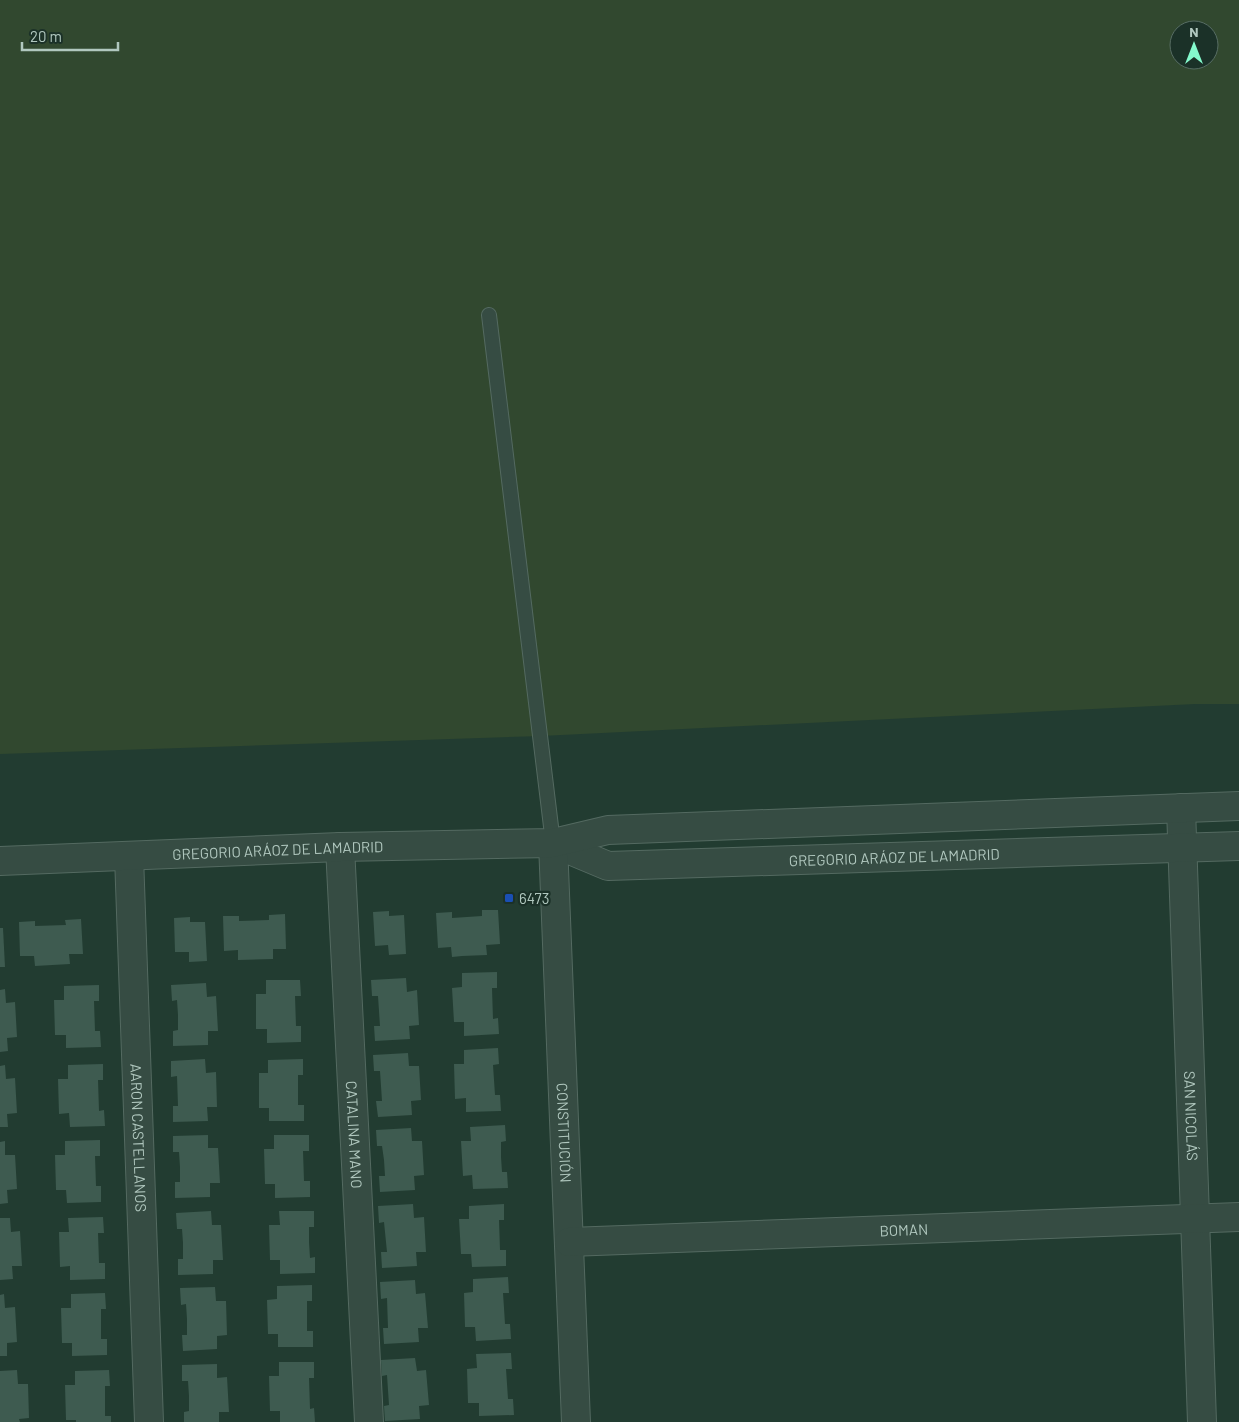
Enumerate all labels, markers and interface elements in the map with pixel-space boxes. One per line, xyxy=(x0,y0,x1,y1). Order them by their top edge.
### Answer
scale bar xyxy=(22,20,119,52)
north arrow xyxy=(1169,20,1219,70)
text: N xyxy=(1189,23,1199,40)
text: 20 m xyxy=(30,27,62,45)
street label: GREGORIO ARÁOZ DE LAMADRID xyxy=(172,837,383,863)
street label: GREGORIO ARÁOZ DE LAMADRID xyxy=(789,845,1000,869)
place label: 6473 xyxy=(519,889,549,907)
marker: 6473 xyxy=(503,892,515,904)
street label: AARON CASTELLANOS xyxy=(127,1063,151,1212)
street label: SAN NICOLÁS xyxy=(1181,1071,1202,1161)
street label: CATALINA MANO xyxy=(343,1080,366,1189)
street label: CONSTITUCIÓN xyxy=(554,1082,575,1183)
street label: BOMAN xyxy=(879,1220,928,1239)

